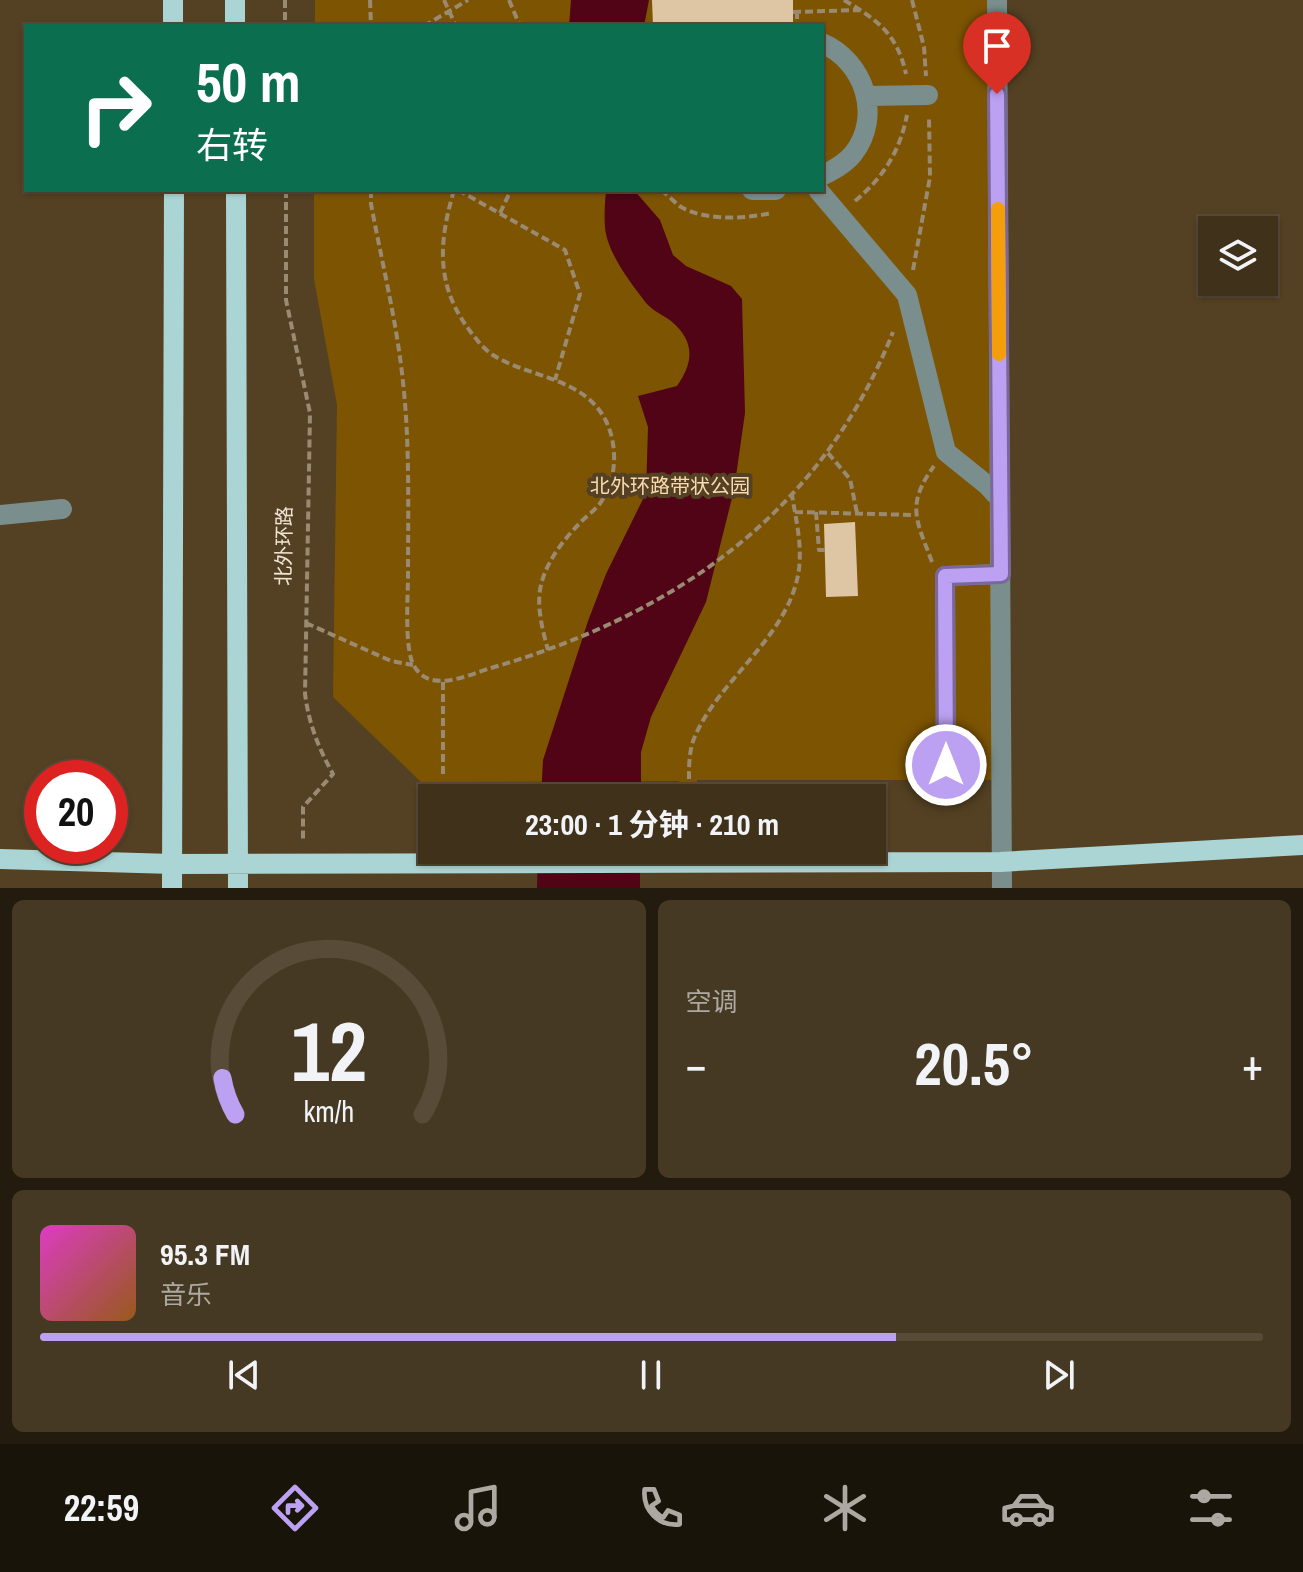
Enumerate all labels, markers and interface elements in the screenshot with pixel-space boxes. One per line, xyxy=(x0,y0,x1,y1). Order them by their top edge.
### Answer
pin xyxy=(963,12,1031,94)
icon: arrive xyxy=(975,24,1019,68)
text: 50 m xyxy=(196,44,301,119)
icon: right xyxy=(64,56,168,160)
text: 右转 xyxy=(196,121,268,169)
map controls xyxy=(1198,216,1278,296)
button: layers xyxy=(1198,216,1278,296)
park label: 北外环路带状公园 xyxy=(590,472,750,499)
street label: 北外环路 xyxy=(269,506,298,586)
position arrow xyxy=(904,723,988,807)
speed limit sign: 20 xyxy=(24,760,128,864)
text: 23:00 · 1 分钟 · 210 m xyxy=(525,804,779,844)
text: 空调 xyxy=(686,984,738,1019)
text: 12 xyxy=(291,995,367,1107)
text: 20.5° xyxy=(914,1023,1034,1104)
text: − xyxy=(686,1034,707,1094)
text: + xyxy=(1242,1034,1263,1094)
text: km/h xyxy=(303,1092,354,1131)
text: 95.3 FM xyxy=(160,1234,250,1274)
text: 音乐 xyxy=(160,1277,212,1312)
icon: previous xyxy=(222,1353,266,1397)
icon: pause xyxy=(629,1353,673,1397)
icon: next xyxy=(1037,1353,1081,1397)
icon: directions xyxy=(267,1480,323,1536)
icon: music xyxy=(450,1480,506,1536)
icon: phone xyxy=(633,1480,689,1536)
icon: climate xyxy=(817,1480,873,1536)
icon: car xyxy=(1000,1480,1056,1536)
icon: filters xyxy=(1183,1480,1239,1536)
text: 22:59 xyxy=(64,1484,139,1532)

